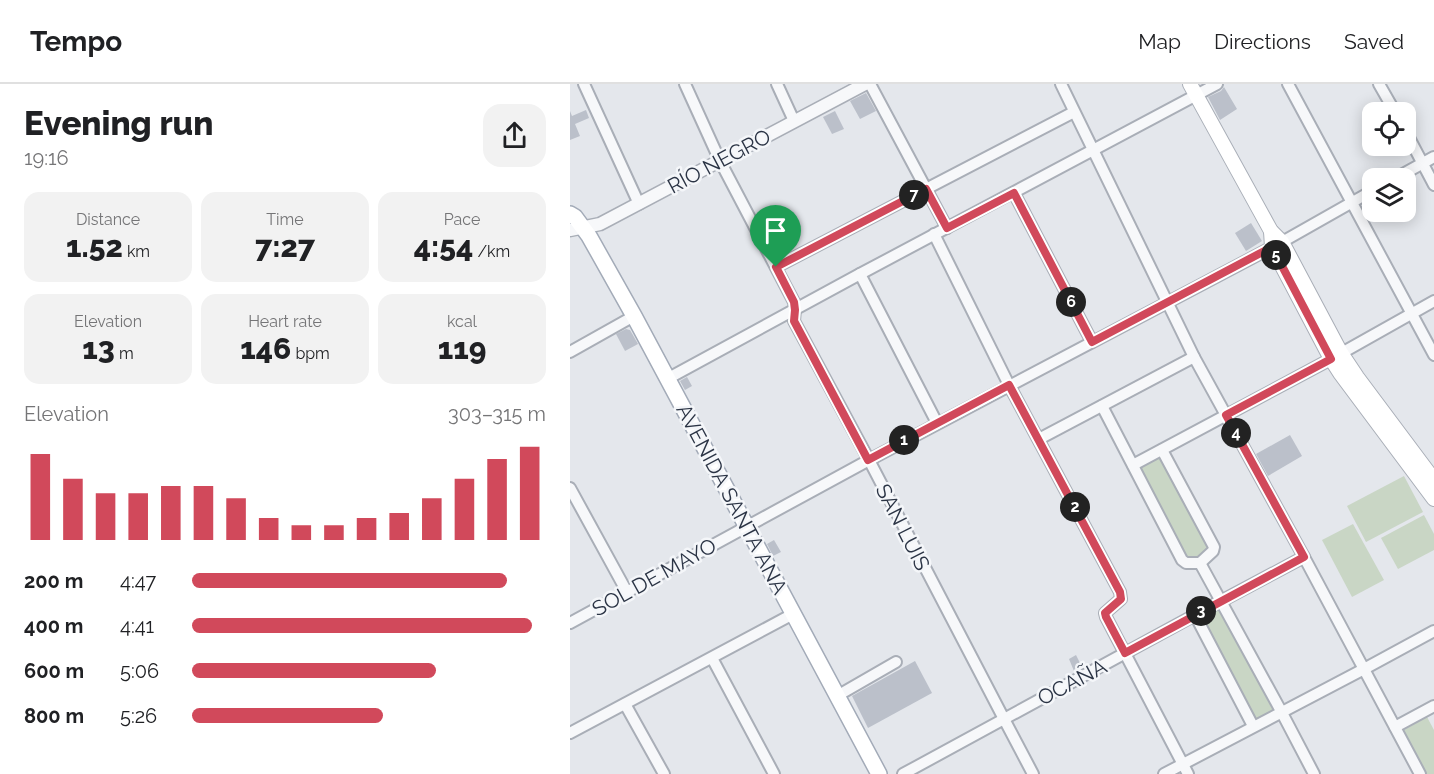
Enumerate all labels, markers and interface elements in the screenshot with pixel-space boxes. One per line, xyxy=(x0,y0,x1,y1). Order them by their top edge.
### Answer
text: Tempo xyxy=(30,25,122,58)
text: Map xyxy=(1138,29,1181,54)
text: Directions xyxy=(1214,29,1311,54)
text: Saved xyxy=(1344,29,1404,54)
map controls xyxy=(1362,102,1416,222)
button: locate xyxy=(1362,102,1416,156)
text: Evening run xyxy=(24,104,214,143)
button: share xyxy=(483,104,546,167)
street label: RÍO NEGRO xyxy=(663,123,775,199)
text: 19:16 xyxy=(24,146,69,170)
button: layers xyxy=(1362,168,1416,222)
pin: 7 xyxy=(899,180,929,210)
text: 7 xyxy=(910,185,918,204)
pin xyxy=(750,205,801,267)
text: Distance xyxy=(76,210,140,229)
text: Time xyxy=(266,210,304,229)
text: Pace xyxy=(444,210,480,229)
icon: arrive xyxy=(759,214,792,247)
text: 1.52 xyxy=(66,229,123,264)
text: 7:27 xyxy=(255,229,315,264)
text: 4:54 xyxy=(414,229,473,264)
pin: 5 xyxy=(1261,240,1291,270)
text: km xyxy=(123,242,150,261)
text: /km xyxy=(473,242,510,261)
text: 5 xyxy=(1272,245,1280,264)
pin: 6 xyxy=(1056,287,1086,317)
text: 6 xyxy=(1066,292,1076,311)
text: Elevation xyxy=(74,312,142,331)
text: Heart rate xyxy=(248,312,322,331)
text: kcal xyxy=(447,312,477,331)
text: 13 xyxy=(82,331,115,366)
text: 146 xyxy=(240,331,291,366)
text: 119 xyxy=(438,331,486,366)
text: m xyxy=(115,344,134,363)
text: bpm xyxy=(291,344,330,363)
street label: AVENIDA SANTA ANA xyxy=(671,400,793,598)
text: Elevation xyxy=(24,402,109,426)
text: 303–315 m xyxy=(448,402,546,426)
pin: 4 xyxy=(1221,418,1251,448)
text: 4 xyxy=(1231,423,1241,442)
pin: 1 xyxy=(889,425,919,455)
text: 1 xyxy=(900,430,908,449)
street label: SAN LUIS xyxy=(871,480,936,575)
pin: 2 xyxy=(1060,492,1090,522)
text: 2 xyxy=(1070,497,1080,516)
street label: SOL DE MAYO xyxy=(588,533,720,621)
text: 200 m xyxy=(24,569,83,593)
text: 4:47 xyxy=(120,569,156,593)
pin: 3 xyxy=(1186,596,1216,626)
text: 3 xyxy=(1197,601,1205,620)
text: 400 m xyxy=(24,614,83,638)
text: 4:41 xyxy=(120,614,154,638)
street label: OCAÑA xyxy=(1033,653,1111,711)
text: 600 m xyxy=(24,659,84,683)
text: 5:06 xyxy=(120,659,159,683)
text: 800 m xyxy=(24,704,84,728)
text: 5:26 xyxy=(120,704,157,728)

